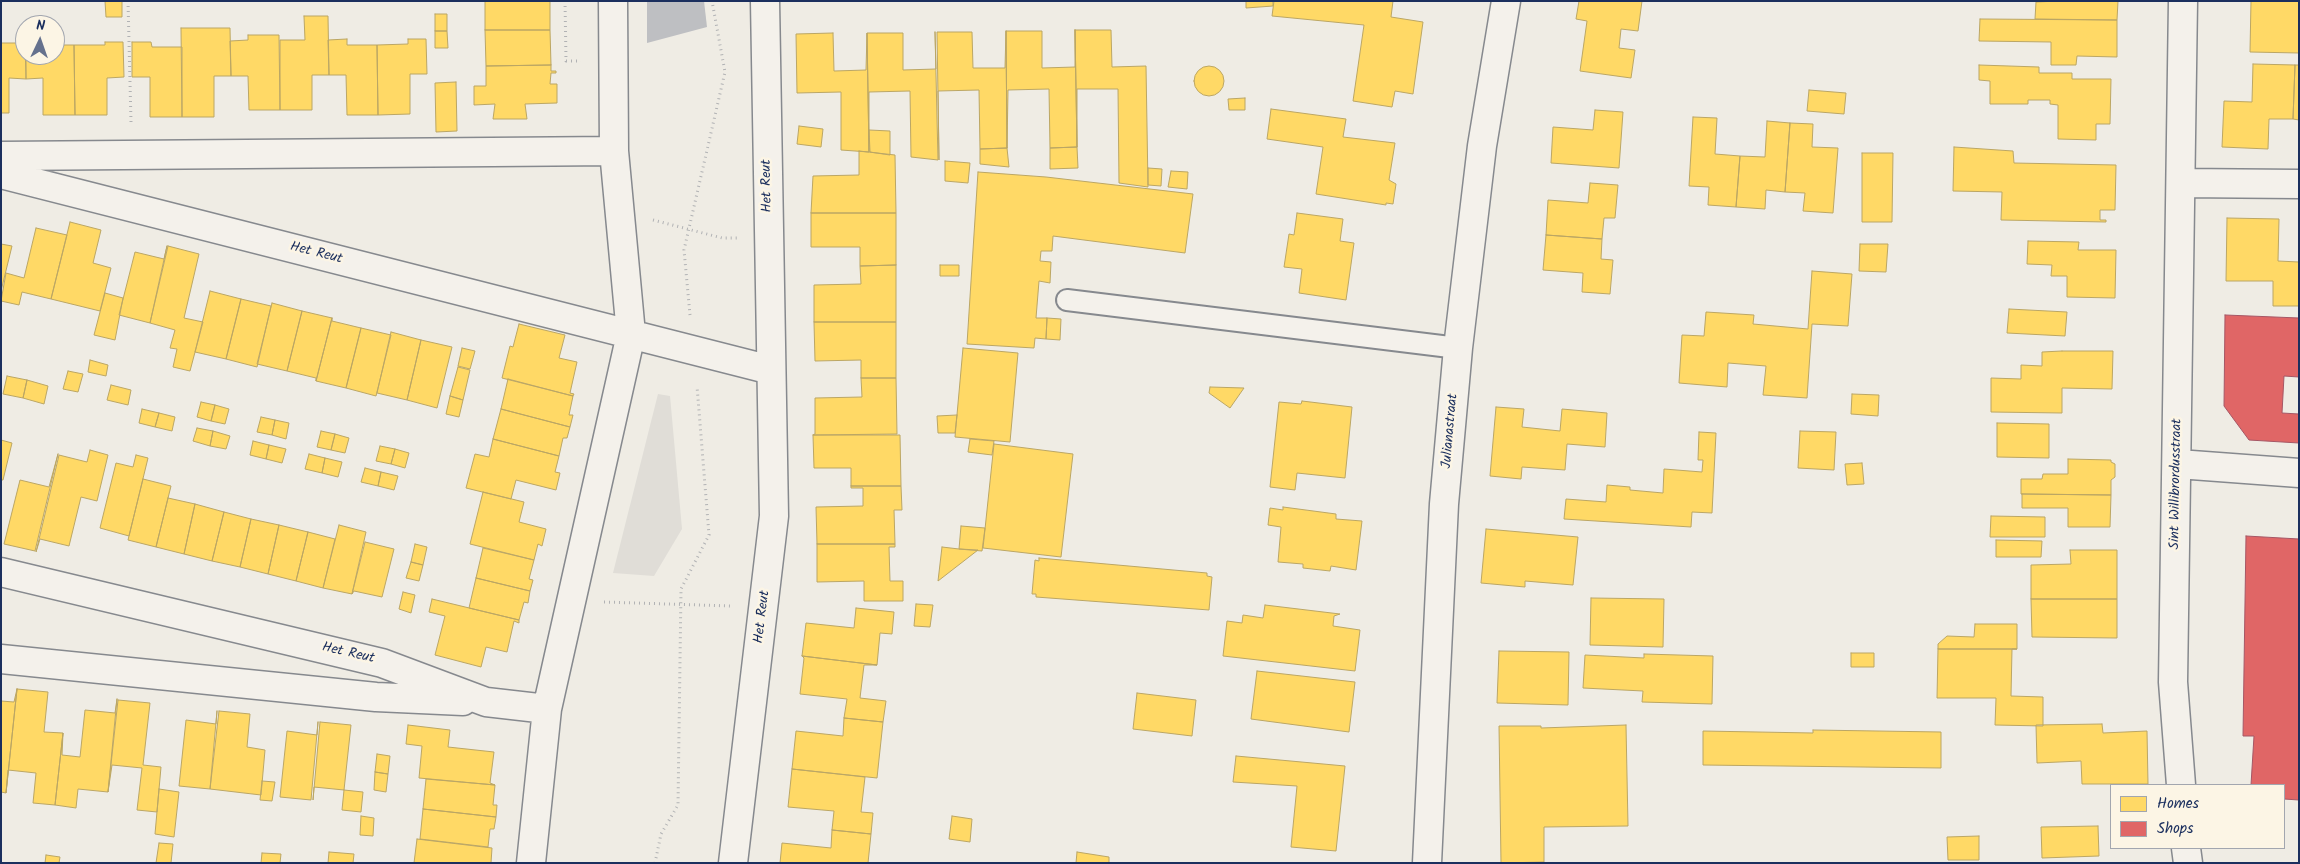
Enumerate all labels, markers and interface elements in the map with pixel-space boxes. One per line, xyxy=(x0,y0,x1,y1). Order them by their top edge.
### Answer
north arrow xyxy=(15,15,65,65)
text: N xyxy=(36,15,46,37)
street label: Het Reut xyxy=(759,159,777,213)
street label: Het Reut xyxy=(288,239,344,269)
street label: Julianastraat xyxy=(1439,393,1463,469)
street label: Sint Willibrordusstraat xyxy=(2167,418,2187,550)
street label: Het Reut xyxy=(751,590,775,644)
street label: Het Reut xyxy=(320,640,376,668)
legend xyxy=(2110,784,2285,849)
text: Homes xyxy=(2157,792,2199,816)
text: Shops xyxy=(2157,817,2193,841)

